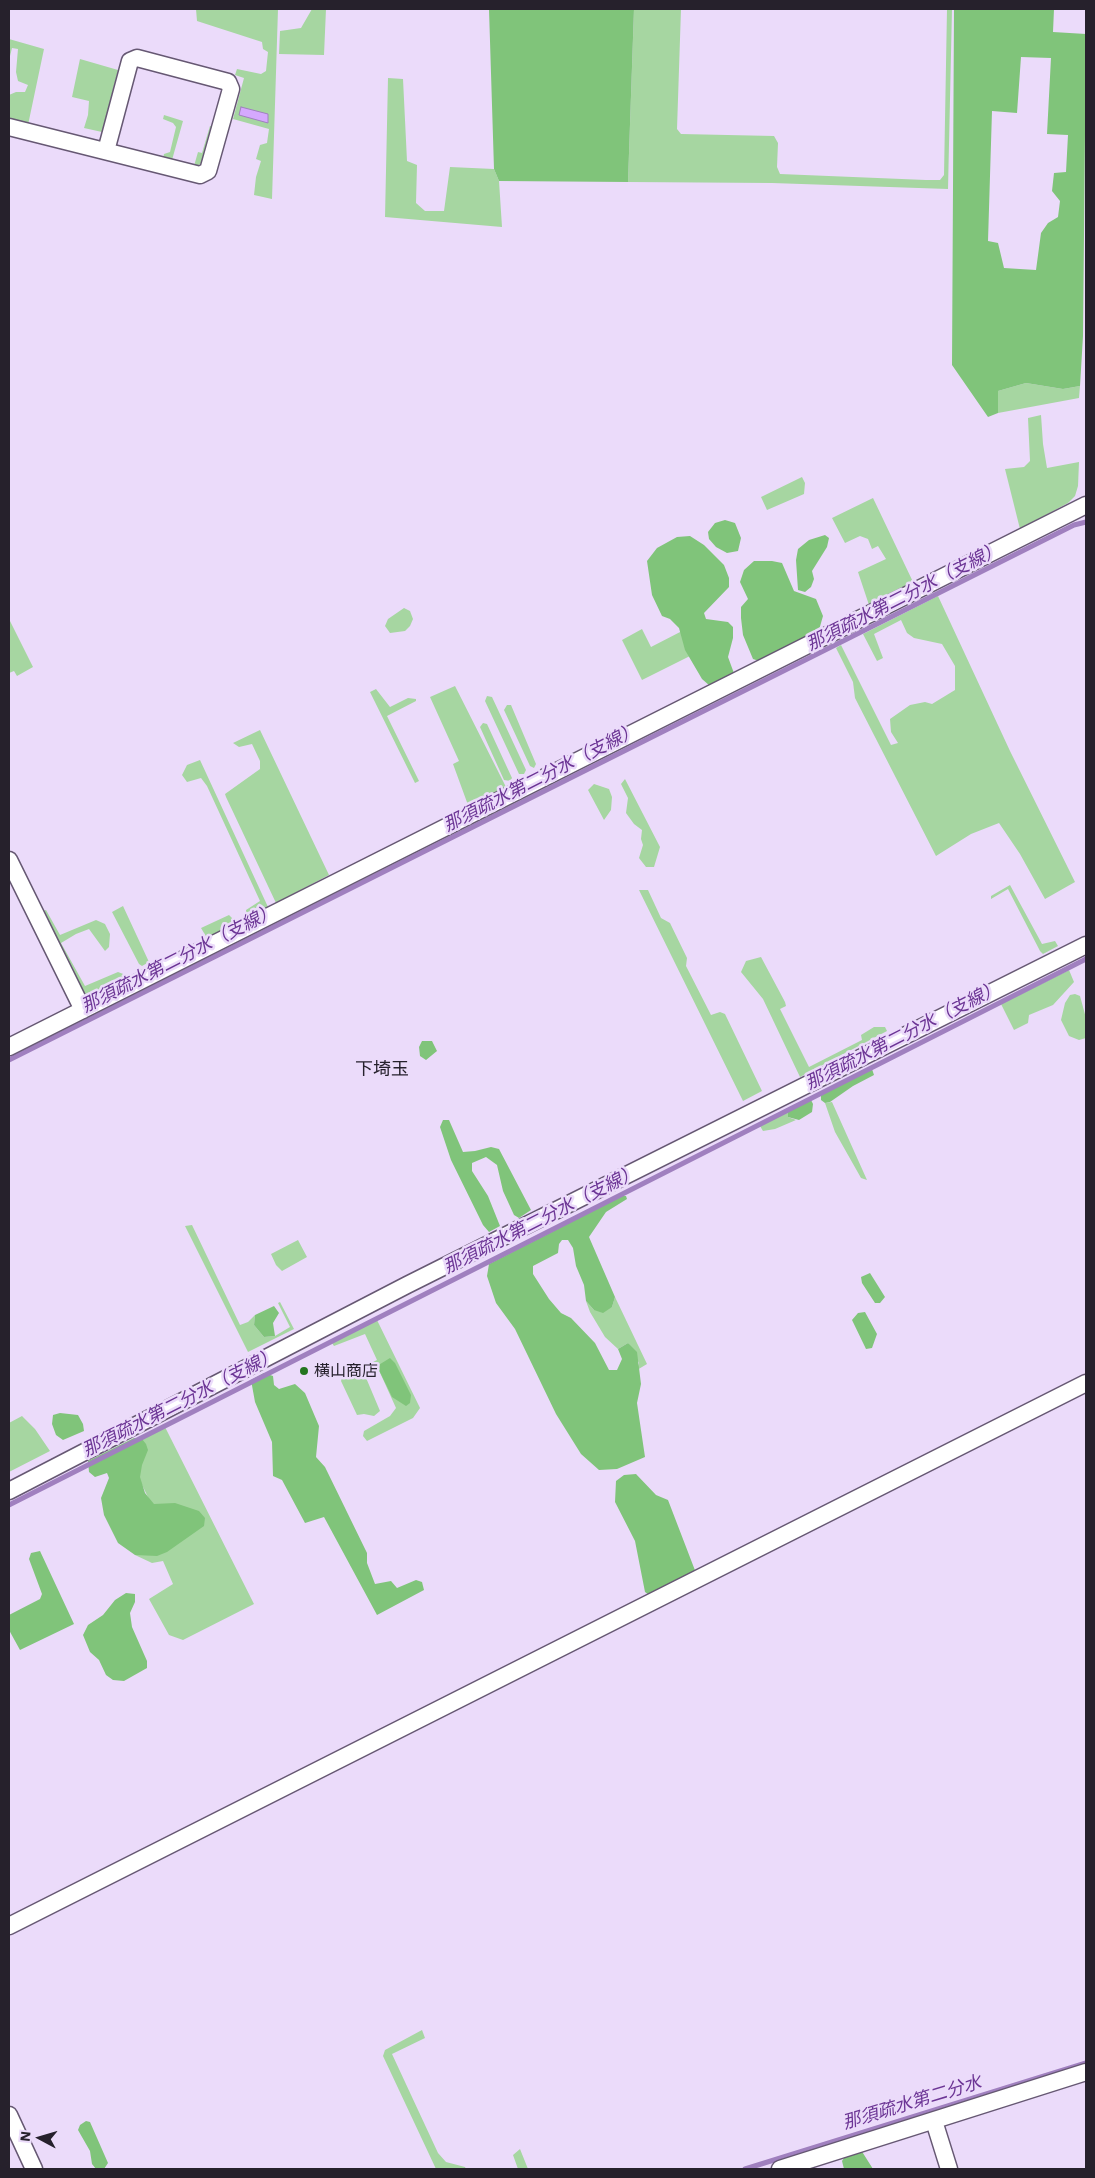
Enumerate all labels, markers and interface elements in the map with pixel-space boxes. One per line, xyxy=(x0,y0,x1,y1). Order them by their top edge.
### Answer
water label: 那須疏水第二分水（支線） xyxy=(803,538,1005,656)
water label: 那須疏水第二分水（支線） xyxy=(440,719,642,837)
water label: 那須疏水第二分水（支線） xyxy=(78,900,280,1018)
water label: 那須疏水第二分水（支線） xyxy=(802,977,1004,1095)
district label: 下埼玉 xyxy=(355,1059,409,1081)
water label: 那須疏水第二分水（支線） xyxy=(440,1161,642,1279)
water label: 那須疏水第二分水（支線） xyxy=(79,1344,281,1462)
place label: 横山商店 xyxy=(314,1361,378,1381)
marker: 横山商店 xyxy=(298,1365,310,1377)
water label: 那須疏水第二分水 xyxy=(840,2072,984,2134)
north arrow xyxy=(15,2113,65,2163)
text: N xyxy=(17,2130,34,2142)

